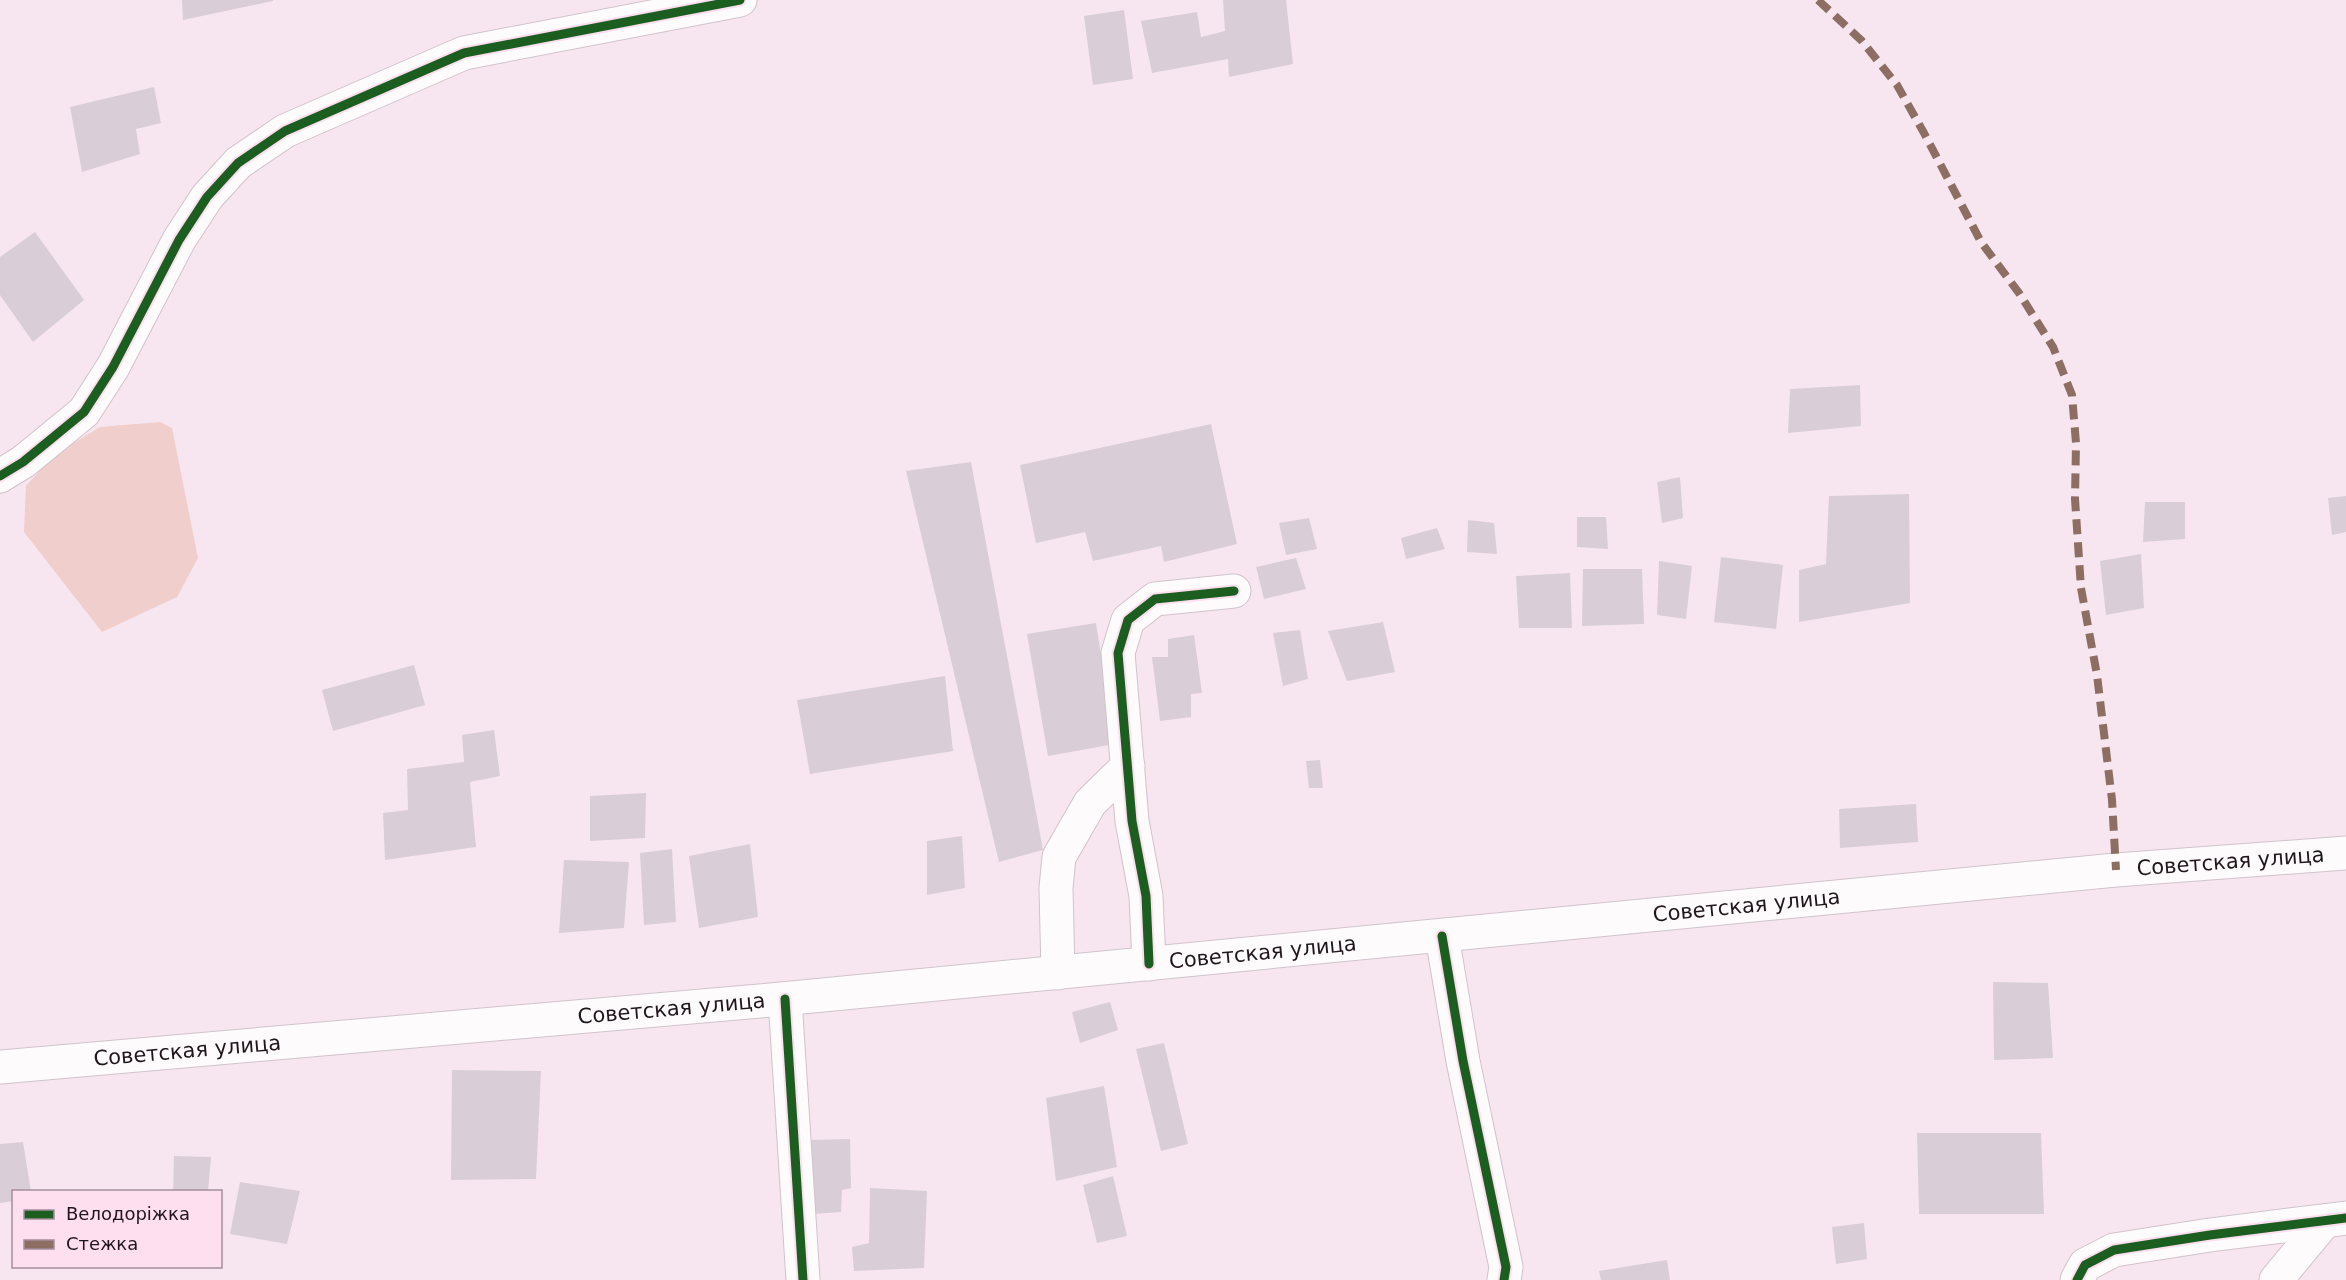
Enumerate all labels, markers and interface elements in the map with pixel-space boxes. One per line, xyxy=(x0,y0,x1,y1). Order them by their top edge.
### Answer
street label: Советская улица xyxy=(2136,843,2325,880)
street label: Советская улица xyxy=(1652,885,1841,927)
street label: Советская улица xyxy=(1168,931,1358,973)
street label: Советская улица xyxy=(577,989,766,1029)
street label: Советская улица xyxy=(92,1031,282,1071)
legend xyxy=(12,1190,222,1268)
text: Велодоріжка xyxy=(66,1203,190,1224)
text: Стежка xyxy=(66,1233,138,1254)

